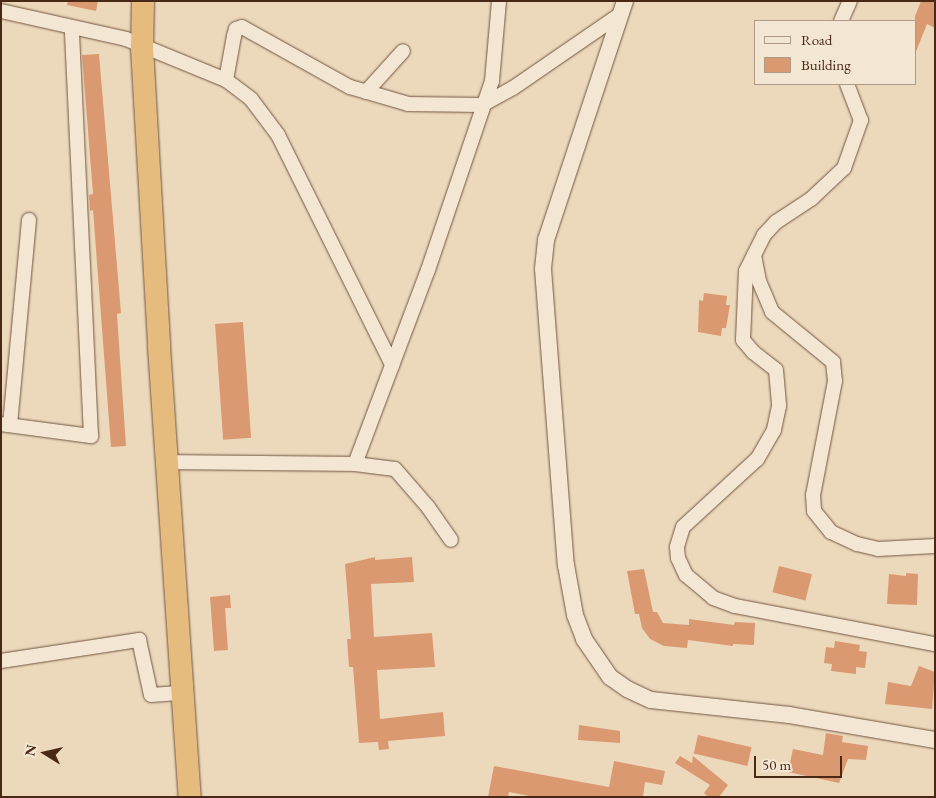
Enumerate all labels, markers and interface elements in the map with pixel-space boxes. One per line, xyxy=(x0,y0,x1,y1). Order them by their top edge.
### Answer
legend xyxy=(754,20,916,85)
text: Road xyxy=(801,30,832,49)
text: Building xyxy=(801,55,851,74)
north arrow xyxy=(20,728,70,778)
text: N xyxy=(20,743,40,758)
scale bar xyxy=(756,746,844,778)
text: 50 m xyxy=(762,755,791,774)

